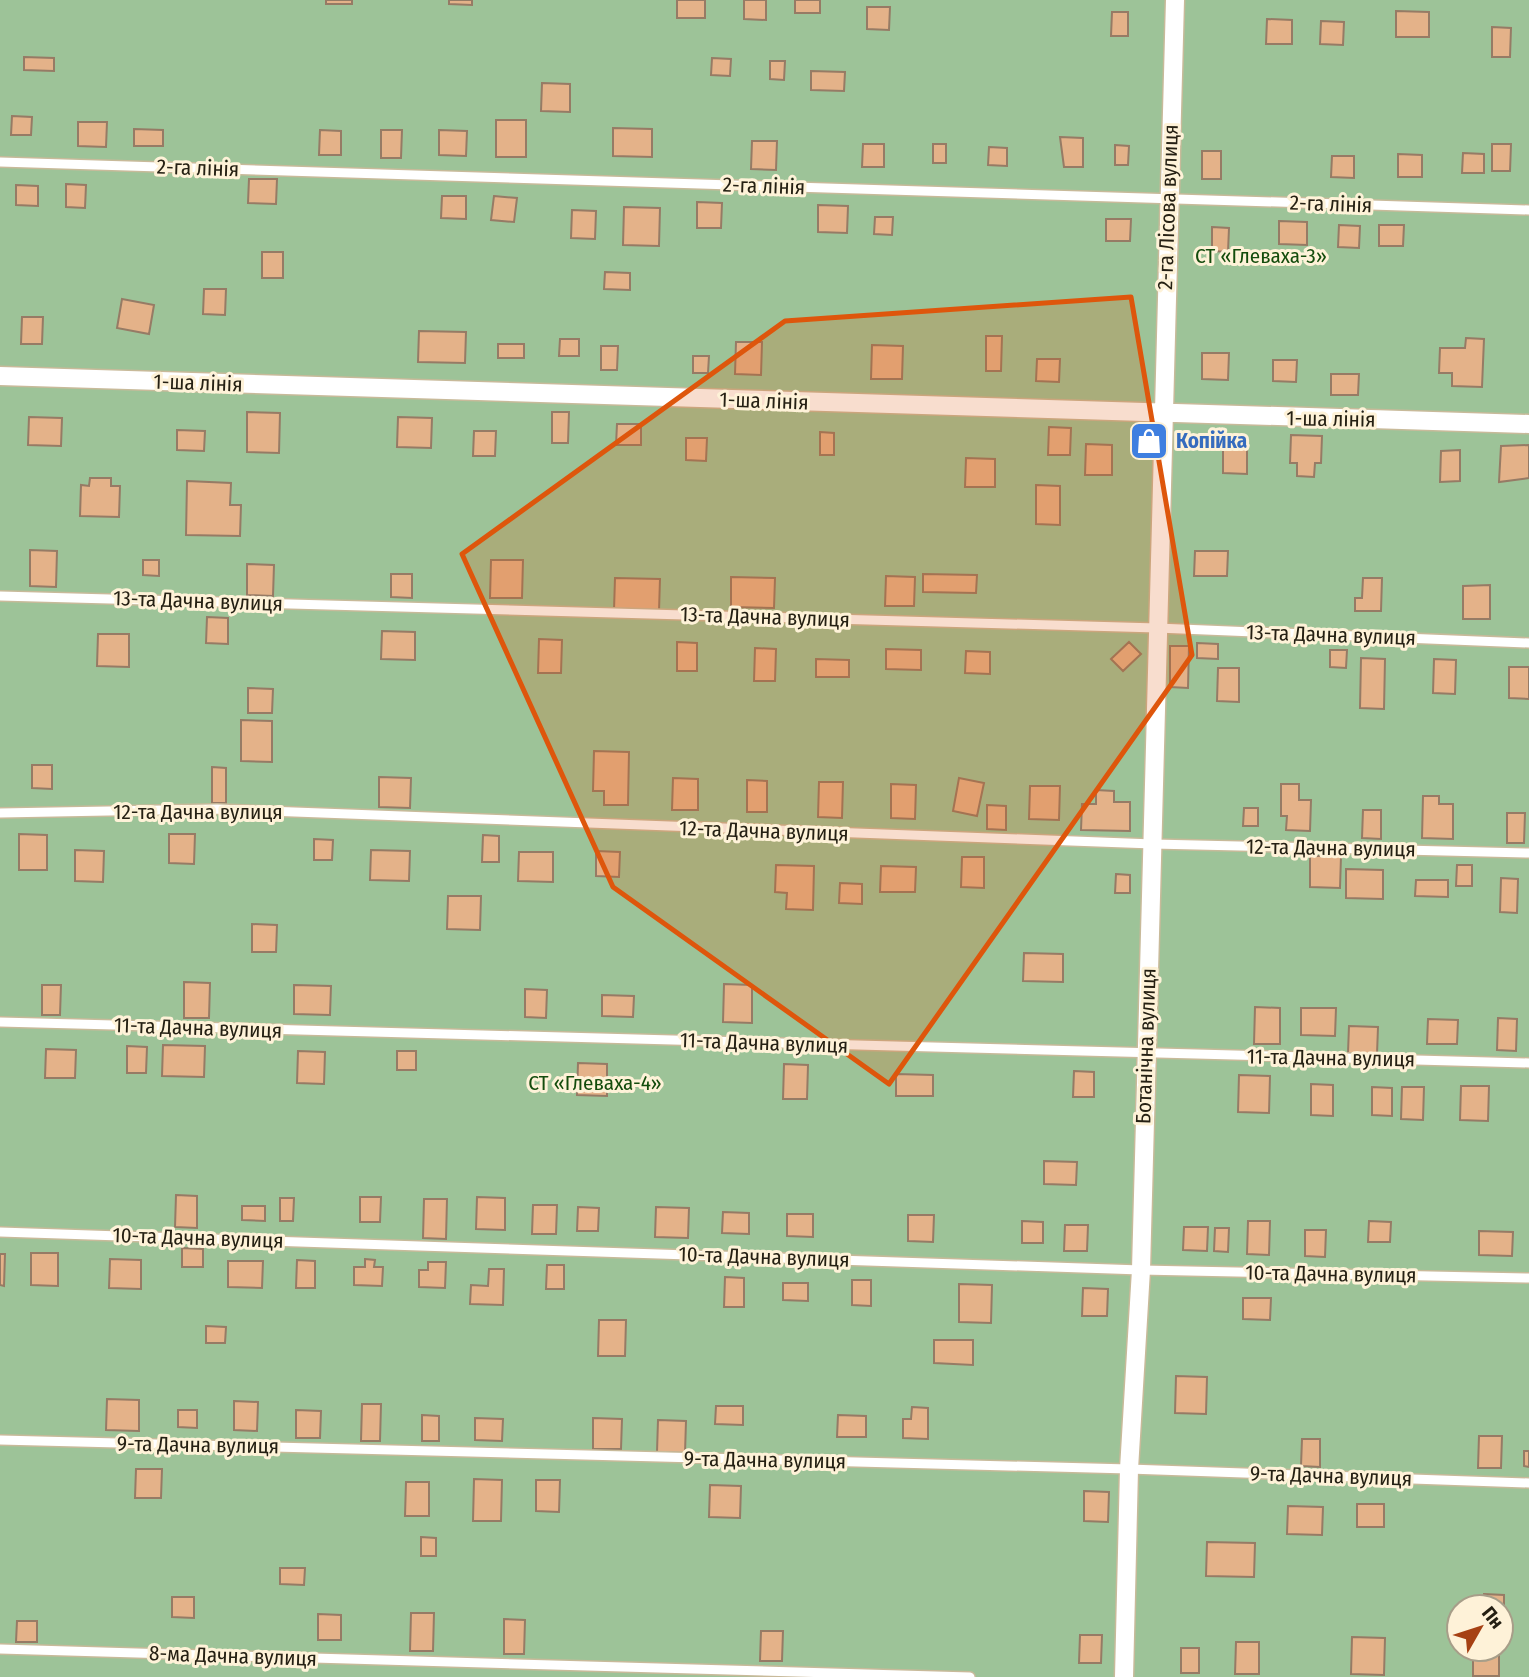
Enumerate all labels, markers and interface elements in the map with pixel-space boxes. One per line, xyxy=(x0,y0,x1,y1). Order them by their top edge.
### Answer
street label: 2-га Лісова вулиця xyxy=(1152,124,1184,290)
street label: 2-га лінія xyxy=(156,154,240,182)
street label: 2-га лінія xyxy=(722,172,806,200)
street label: 2-га лінія xyxy=(1289,190,1373,218)
park label: СТ «Глеваха-3» xyxy=(1195,243,1327,269)
street label: 1-ша лінія xyxy=(153,368,243,398)
street label: 1-ша лінія xyxy=(719,386,809,416)
street label: 1-ша лінія xyxy=(1286,405,1376,433)
shop icon: Копійка xyxy=(1128,420,1170,462)
place label: Копійка xyxy=(1176,428,1247,454)
street label: 13-та Дачна вулиця xyxy=(113,585,283,617)
street label: 13-та Дачна вулиця xyxy=(680,601,850,633)
street label: 13-та Дачна вулиця xyxy=(1246,619,1416,651)
street label: 12-та Дачна вулиця xyxy=(113,799,283,825)
street label: 12-та Дачна вулиця xyxy=(679,815,849,847)
street label: 12-та Дачна вулиця xyxy=(1246,834,1416,862)
street label: Ботанічна вулиця xyxy=(1130,968,1162,1124)
street label: 11-та Дачна вулиця xyxy=(113,1012,283,1044)
street label: 11-та Дачна вулиця xyxy=(679,1027,849,1059)
street label: 11-та Дачна вулиця xyxy=(1247,1044,1415,1072)
park label: СТ «Глеваха-4» xyxy=(528,1070,662,1096)
street label: 10-та Дачна вулиця xyxy=(112,1222,284,1254)
street label: 10-та Дачна вулиця xyxy=(678,1241,850,1273)
street label: 10-та Дачна вулиця xyxy=(1245,1260,1417,1288)
street label: 9-та Дачна вулиця xyxy=(117,1431,279,1459)
street label: 9-та Дачна вулиця xyxy=(684,1446,846,1474)
street label: 9-та Дачна вулиця xyxy=(1249,1460,1413,1492)
north arrow xyxy=(1445,1593,1515,1663)
text: Пн xyxy=(1477,1602,1509,1633)
street label: 8-ма Дачна вулиця xyxy=(149,1640,317,1672)

